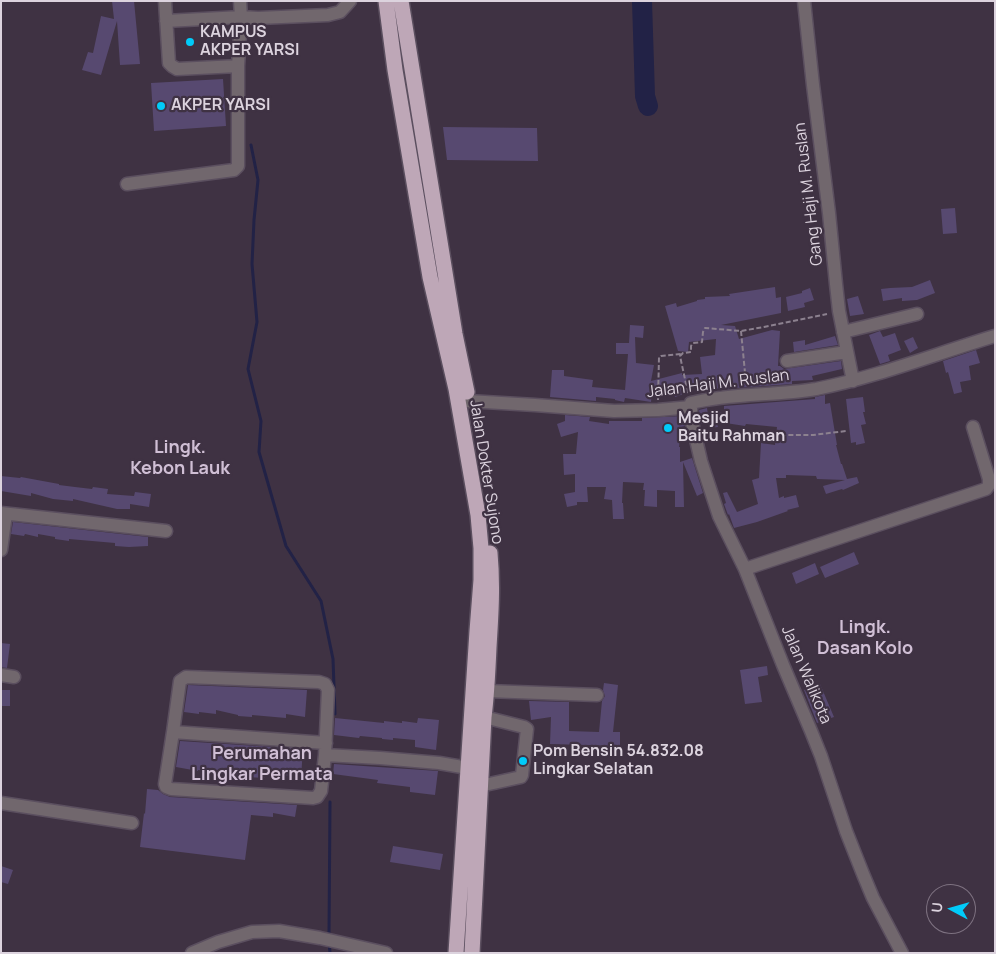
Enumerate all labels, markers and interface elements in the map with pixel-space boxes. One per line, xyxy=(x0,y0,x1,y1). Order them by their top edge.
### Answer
place label: KAMPUS AKPER YARSI xyxy=(200,23,299,61)
marker: KAMPUS AKPER YARSI xyxy=(184,36,196,48)
place label: AKPER YARSI xyxy=(171,96,270,116)
marker: AKPER YARSI xyxy=(155,100,167,112)
street label: Gang Haji M. Ruslan xyxy=(791,121,827,267)
street label: Jalan Haji M. Ruslan xyxy=(646,366,790,402)
street label: Jalan Dokter Sujono xyxy=(465,398,507,546)
place label: Mesjid Baitu Rahman xyxy=(678,409,785,447)
marker: Mesjid Baitu Rahman xyxy=(662,422,674,434)
district label: Lingk. Kebon Lauk xyxy=(130,437,230,479)
district label: Lingk. Dasan Kolo xyxy=(817,617,913,660)
street label: Jalan Walikota xyxy=(777,623,835,727)
place label: Pom Bensin 54.832.08 Lingkar Selatan xyxy=(533,742,704,780)
district label: Perumahan Lingkar Permata xyxy=(191,743,333,786)
marker: Pom Bensin 54.832.08 Lingkar Selatan xyxy=(517,755,529,767)
north arrow xyxy=(926,884,976,934)
text: U xyxy=(927,901,947,913)

